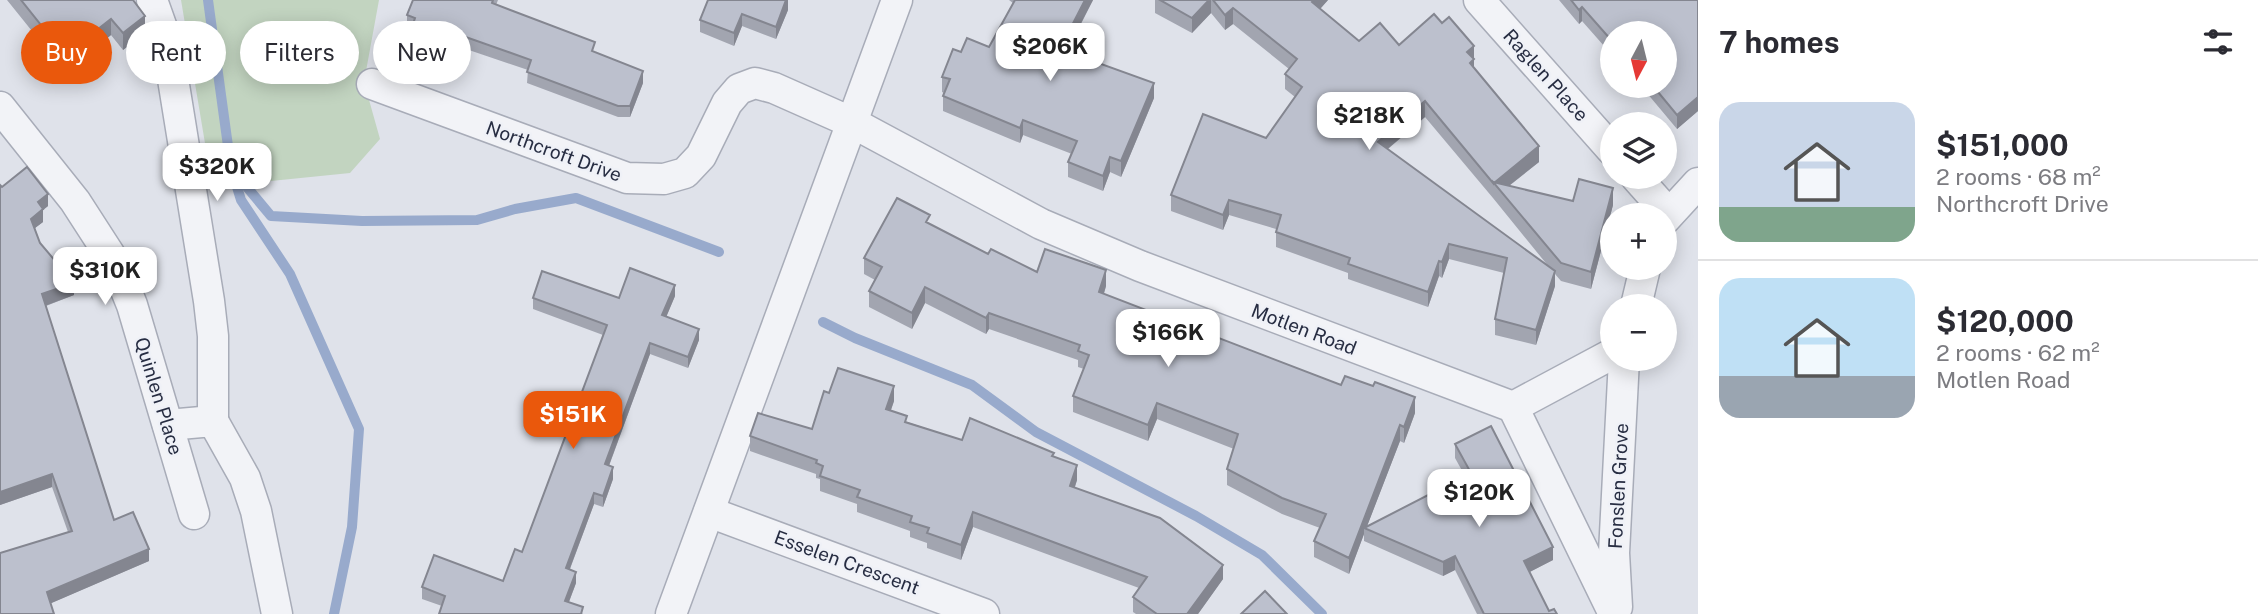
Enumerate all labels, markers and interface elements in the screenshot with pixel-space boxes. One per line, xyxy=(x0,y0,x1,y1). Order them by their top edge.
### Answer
chip: Buy xyxy=(21,21,112,84)
chip: Rent xyxy=(126,21,226,84)
chip: Filters xyxy=(240,21,359,84)
chip: New xyxy=(373,21,471,84)
north arrow xyxy=(1600,21,1676,98)
map controls xyxy=(1600,21,1677,371)
icon: filters xyxy=(2199,23,2237,61)
pin: $206K xyxy=(1001,24,1099,83)
text: 7 homes xyxy=(1719,24,1840,60)
street label: Raglen Place xyxy=(1499,25,1593,125)
text: $206K xyxy=(1012,32,1088,59)
pin: $218K xyxy=(1320,92,1418,152)
text: $218K xyxy=(1333,101,1405,128)
button: layers xyxy=(1600,112,1677,189)
street label: Northcroft Drive xyxy=(483,116,625,186)
text: $151,000 xyxy=(1936,127,2068,163)
icon: home xyxy=(1775,130,1859,214)
pin: $320K xyxy=(168,144,266,203)
text: $320K xyxy=(179,152,255,179)
text: 2 rooms · 68 m² xyxy=(1936,163,2101,190)
text: Northcroft Drive xyxy=(1936,190,2109,217)
button: + xyxy=(1600,203,1677,280)
pin: $310K xyxy=(56,247,154,307)
text: $310K xyxy=(69,256,141,283)
button: − xyxy=(1600,294,1677,371)
street label: Motlen Road xyxy=(1248,299,1360,359)
text: $120,000 xyxy=(1936,303,2074,339)
icon: home xyxy=(1775,306,1859,390)
pin: $166K xyxy=(1119,310,1217,369)
text: $166K xyxy=(1132,318,1204,345)
street label: Quinlen Place xyxy=(131,334,187,458)
text: 2 rooms · 62 m² xyxy=(1936,339,2100,366)
text: Motlen Road xyxy=(1936,366,2070,393)
pin: $151K xyxy=(524,392,622,451)
text: $151K xyxy=(539,400,607,427)
street label: Fonslen Grove xyxy=(1604,423,1632,549)
pin: $120K xyxy=(1430,470,1528,529)
text: $120K xyxy=(1443,478,1515,505)
street label: Esselen Crescent xyxy=(771,526,923,598)

